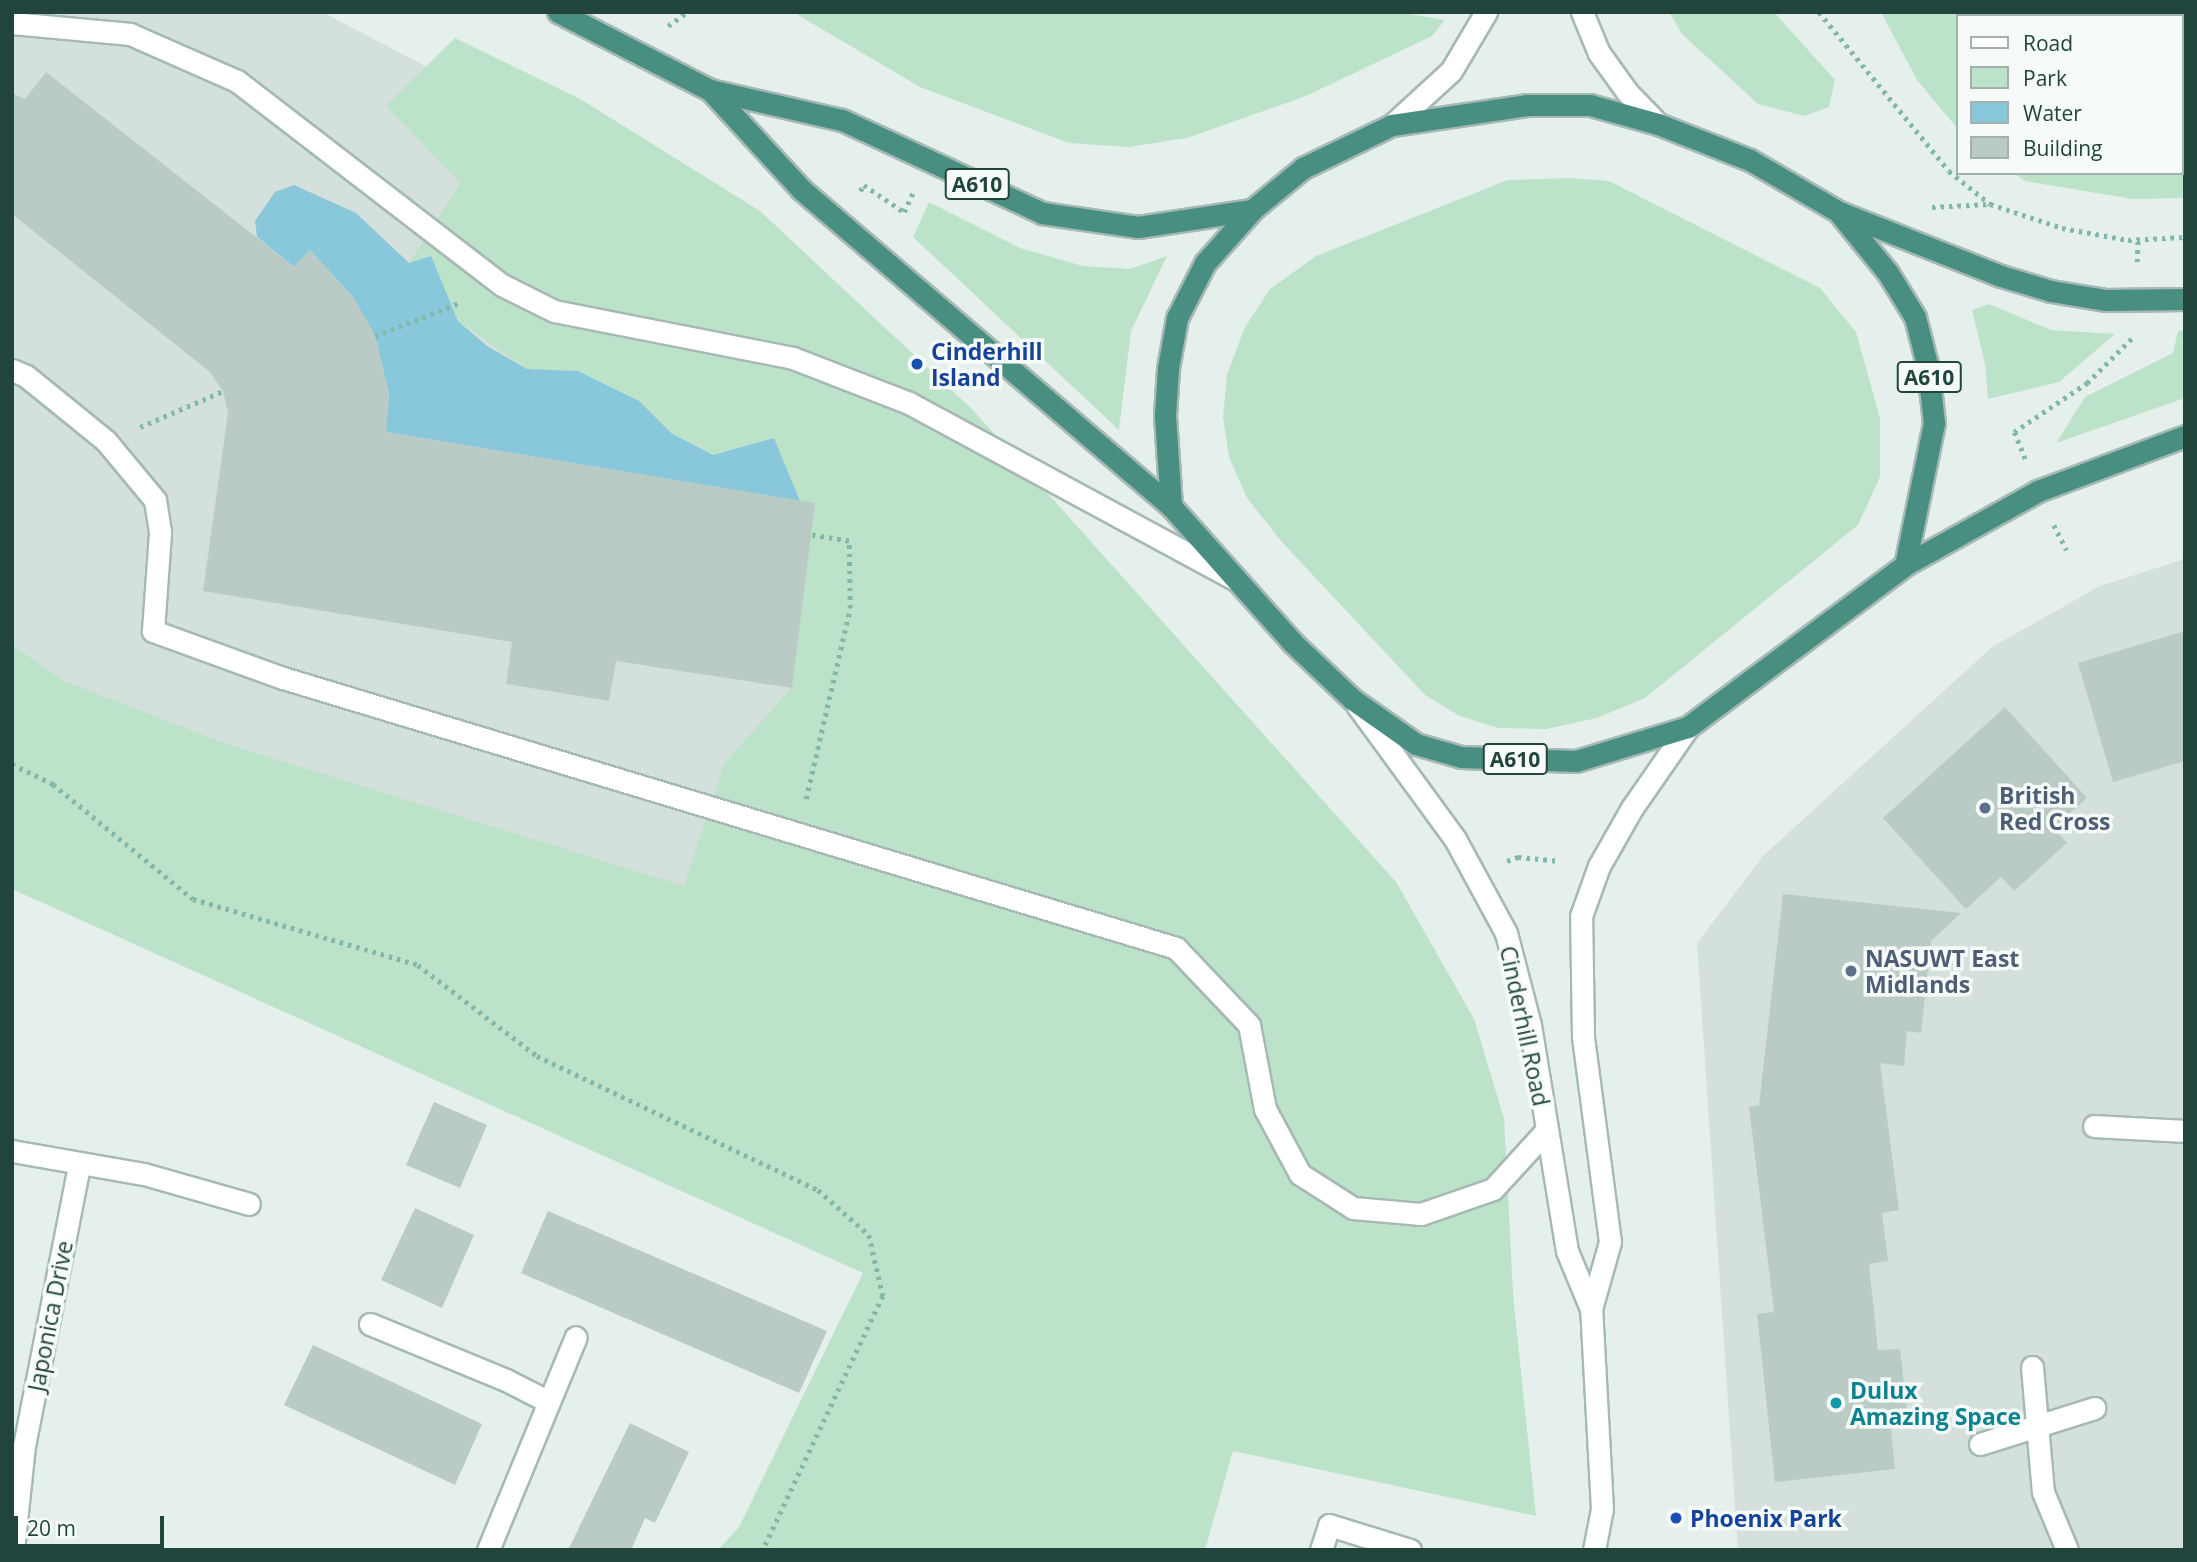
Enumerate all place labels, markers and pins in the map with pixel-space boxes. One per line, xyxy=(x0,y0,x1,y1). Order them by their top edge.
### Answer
place label: Cinderhill Island xyxy=(931,337,1043,391)
marker: Cinderhill Island xyxy=(909,356,925,372)
place label: British Red Cross xyxy=(1999,781,2111,835)
marker: British Red Cross xyxy=(1977,800,1993,816)
place label: NASUWT East Midlands xyxy=(1865,944,2019,998)
marker: NASUWT East Midlands xyxy=(1843,963,1859,979)
place label: Dulux Amazing Space xyxy=(1850,1376,2021,1430)
marker: Dulux Amazing Space xyxy=(1828,1395,1844,1411)
place label: Phoenix Park xyxy=(1690,1504,1842,1532)
marker: Phoenix Park xyxy=(1668,1510,1684,1526)

